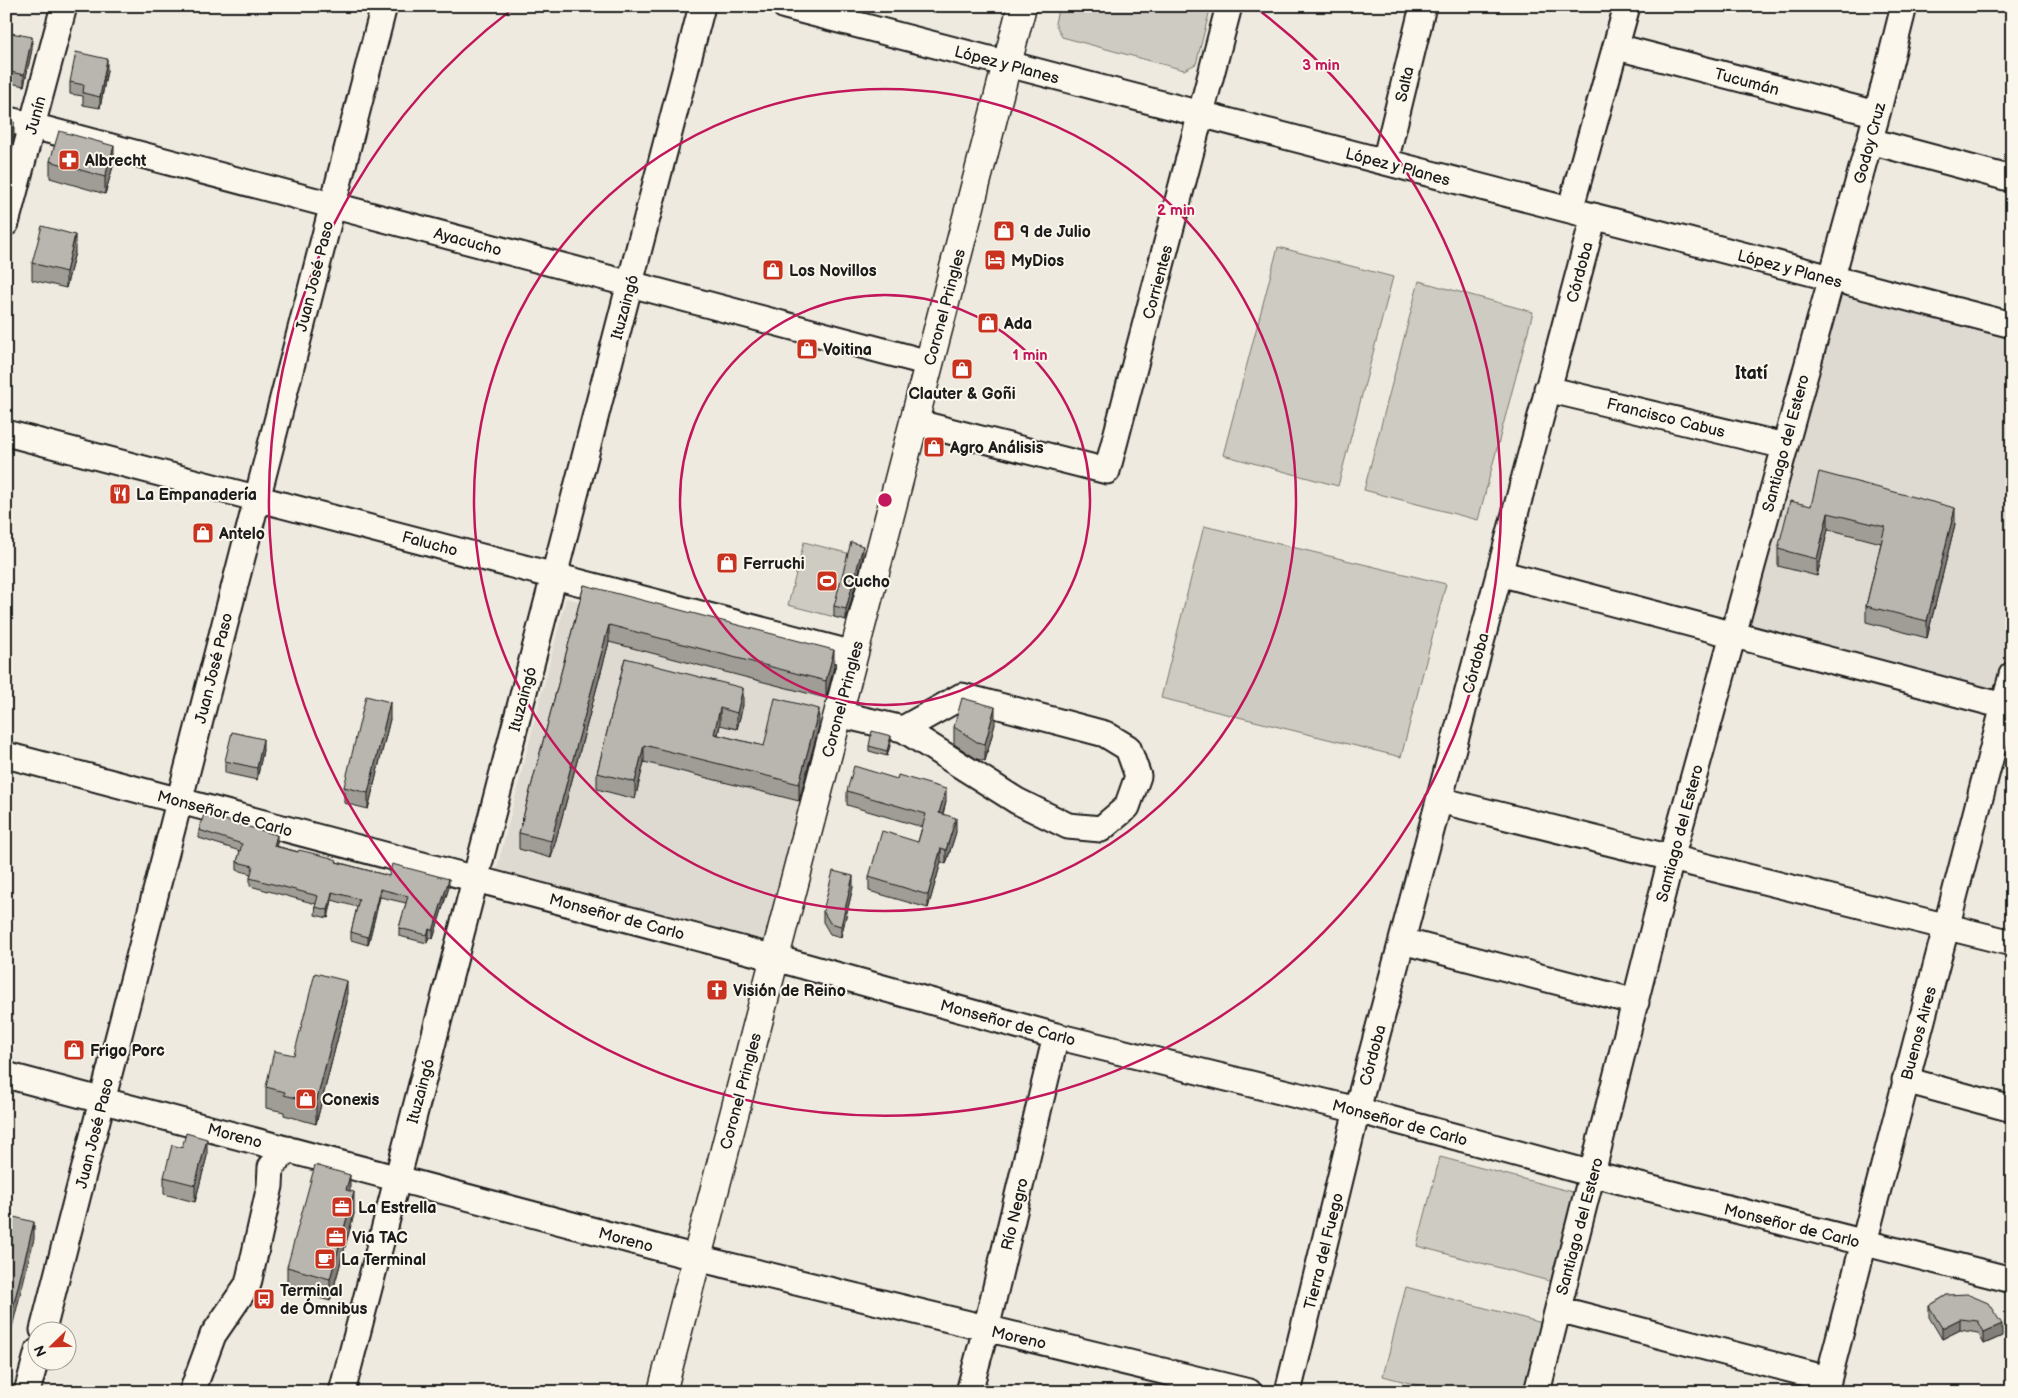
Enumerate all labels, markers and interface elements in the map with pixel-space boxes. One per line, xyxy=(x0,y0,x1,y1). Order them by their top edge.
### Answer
street label: López y Planes xyxy=(952,42,1061,89)
text: 3 min xyxy=(1302,56,1340,75)
street label: Salta xyxy=(1392,65,1419,104)
street label: Tucumán xyxy=(1712,65,1781,100)
street label: Junín xyxy=(22,94,51,137)
street label: Godoy Cruz xyxy=(1850,100,1891,186)
street label: López y Planes xyxy=(1343,144,1452,191)
pharmacy icon: Albrecht xyxy=(57,148,81,172)
place label: Albrecht xyxy=(84,152,147,171)
text: 2 min xyxy=(1157,201,1195,220)
street label: Juan José Paso xyxy=(293,219,338,334)
shop icon: 9 de Julio xyxy=(992,219,1016,243)
place label: 9 de Julio xyxy=(1020,223,1091,242)
street label: Ayacucho xyxy=(432,224,504,261)
street label: Córdoba xyxy=(1563,240,1598,305)
street label: Corrientes xyxy=(1139,243,1177,322)
street label: López y Planes xyxy=(1735,246,1844,293)
street label: Coronel Pringles xyxy=(921,247,970,368)
hotel icon: MyDios xyxy=(983,248,1007,272)
place label: MyDios xyxy=(1011,252,1064,271)
shop icon: Los Novillos xyxy=(761,258,785,282)
place label: Los Novillos xyxy=(789,262,877,281)
street label: Ituzaingó xyxy=(608,273,643,342)
shop icon: Ada xyxy=(976,311,1000,335)
place label: Ada xyxy=(1003,315,1032,334)
shop icon: Voitina xyxy=(795,337,819,361)
place label: Voitina xyxy=(823,341,872,360)
text: 1 min xyxy=(1012,346,1048,365)
shop icon: Clauter & Goñi xyxy=(950,357,974,381)
district label: Itatí xyxy=(1735,363,1768,384)
street label: Santiago del Estero xyxy=(1759,373,1814,514)
place label: Clauter & Goñi xyxy=(908,385,1016,404)
street label: Francisco Cabus xyxy=(1604,395,1727,442)
shop icon: Agro Análisis xyxy=(922,435,946,459)
place label: Agro Análisis xyxy=(949,439,1044,458)
restaurant icon: La Empanadería xyxy=(108,482,132,506)
place label: La Empanadería xyxy=(136,486,257,505)
centre of rings xyxy=(876,491,894,509)
shop icon: Antelo xyxy=(191,521,215,545)
place label: Antelo xyxy=(218,525,265,544)
street label: Falucho xyxy=(400,528,460,561)
shop icon: Ferruchi xyxy=(715,551,739,575)
place label: Ferruchi xyxy=(743,555,805,574)
sports icon: Cucho xyxy=(815,569,839,593)
place label: Cucho xyxy=(843,573,890,592)
street label: Juan José Paso xyxy=(192,611,237,726)
street label: Córdoba xyxy=(1459,631,1494,696)
street label: Coronel Pringles xyxy=(819,639,868,760)
street label: Ituzaingó xyxy=(506,665,541,734)
street label: Santiago del Estero xyxy=(1653,763,1708,904)
street label: Monseñor de Carlo xyxy=(155,787,294,842)
street label: Monseñor de Carlo xyxy=(547,890,686,945)
church icon: Visión de Reino xyxy=(705,978,729,1002)
place label: Visión de Reino xyxy=(733,982,846,1001)
street label: Buenos Aires xyxy=(1898,984,1941,1082)
street label: Monseñor de Carlo xyxy=(938,996,1077,1051)
street label: Córdoba xyxy=(1356,1023,1391,1088)
street label: Coronel Pringles xyxy=(717,1031,766,1152)
shop icon: Frigo Porc xyxy=(62,1038,86,1062)
place label: Frigo Porc xyxy=(90,1042,165,1061)
street label: Ituzaingó xyxy=(404,1057,439,1126)
street label: Juan José Paso xyxy=(73,1076,118,1191)
shop icon: Conexis xyxy=(294,1087,318,1111)
place label: Conexis xyxy=(322,1091,379,1110)
street label: Monseñor de Carlo xyxy=(1330,1096,1469,1151)
street label: Moreno xyxy=(205,1120,264,1153)
street label: Santiago del Estero xyxy=(1553,1156,1608,1297)
street label: Río Negro xyxy=(998,1176,1033,1252)
street label: Tierra del Fuego xyxy=(1301,1191,1348,1312)
office icon: La Estrella xyxy=(330,1195,354,1219)
place label: La Estrella xyxy=(358,1199,437,1218)
street label: Monseñor de Carlo xyxy=(1722,1200,1862,1253)
street label: Moreno xyxy=(596,1224,655,1257)
office icon: Via TAC xyxy=(324,1225,348,1249)
place label: Via TAC xyxy=(352,1229,408,1248)
cafe icon: La Terminal xyxy=(313,1247,337,1271)
place label: La Terminal xyxy=(341,1251,426,1270)
place label: Terminal de Ómnibus xyxy=(280,1282,368,1319)
bus stop icon: Terminal de Ómnibus xyxy=(252,1287,276,1311)
north arrow xyxy=(28,1320,78,1370)
street label: Moreno xyxy=(989,1323,1048,1354)
text: N xyxy=(31,1343,50,1359)

